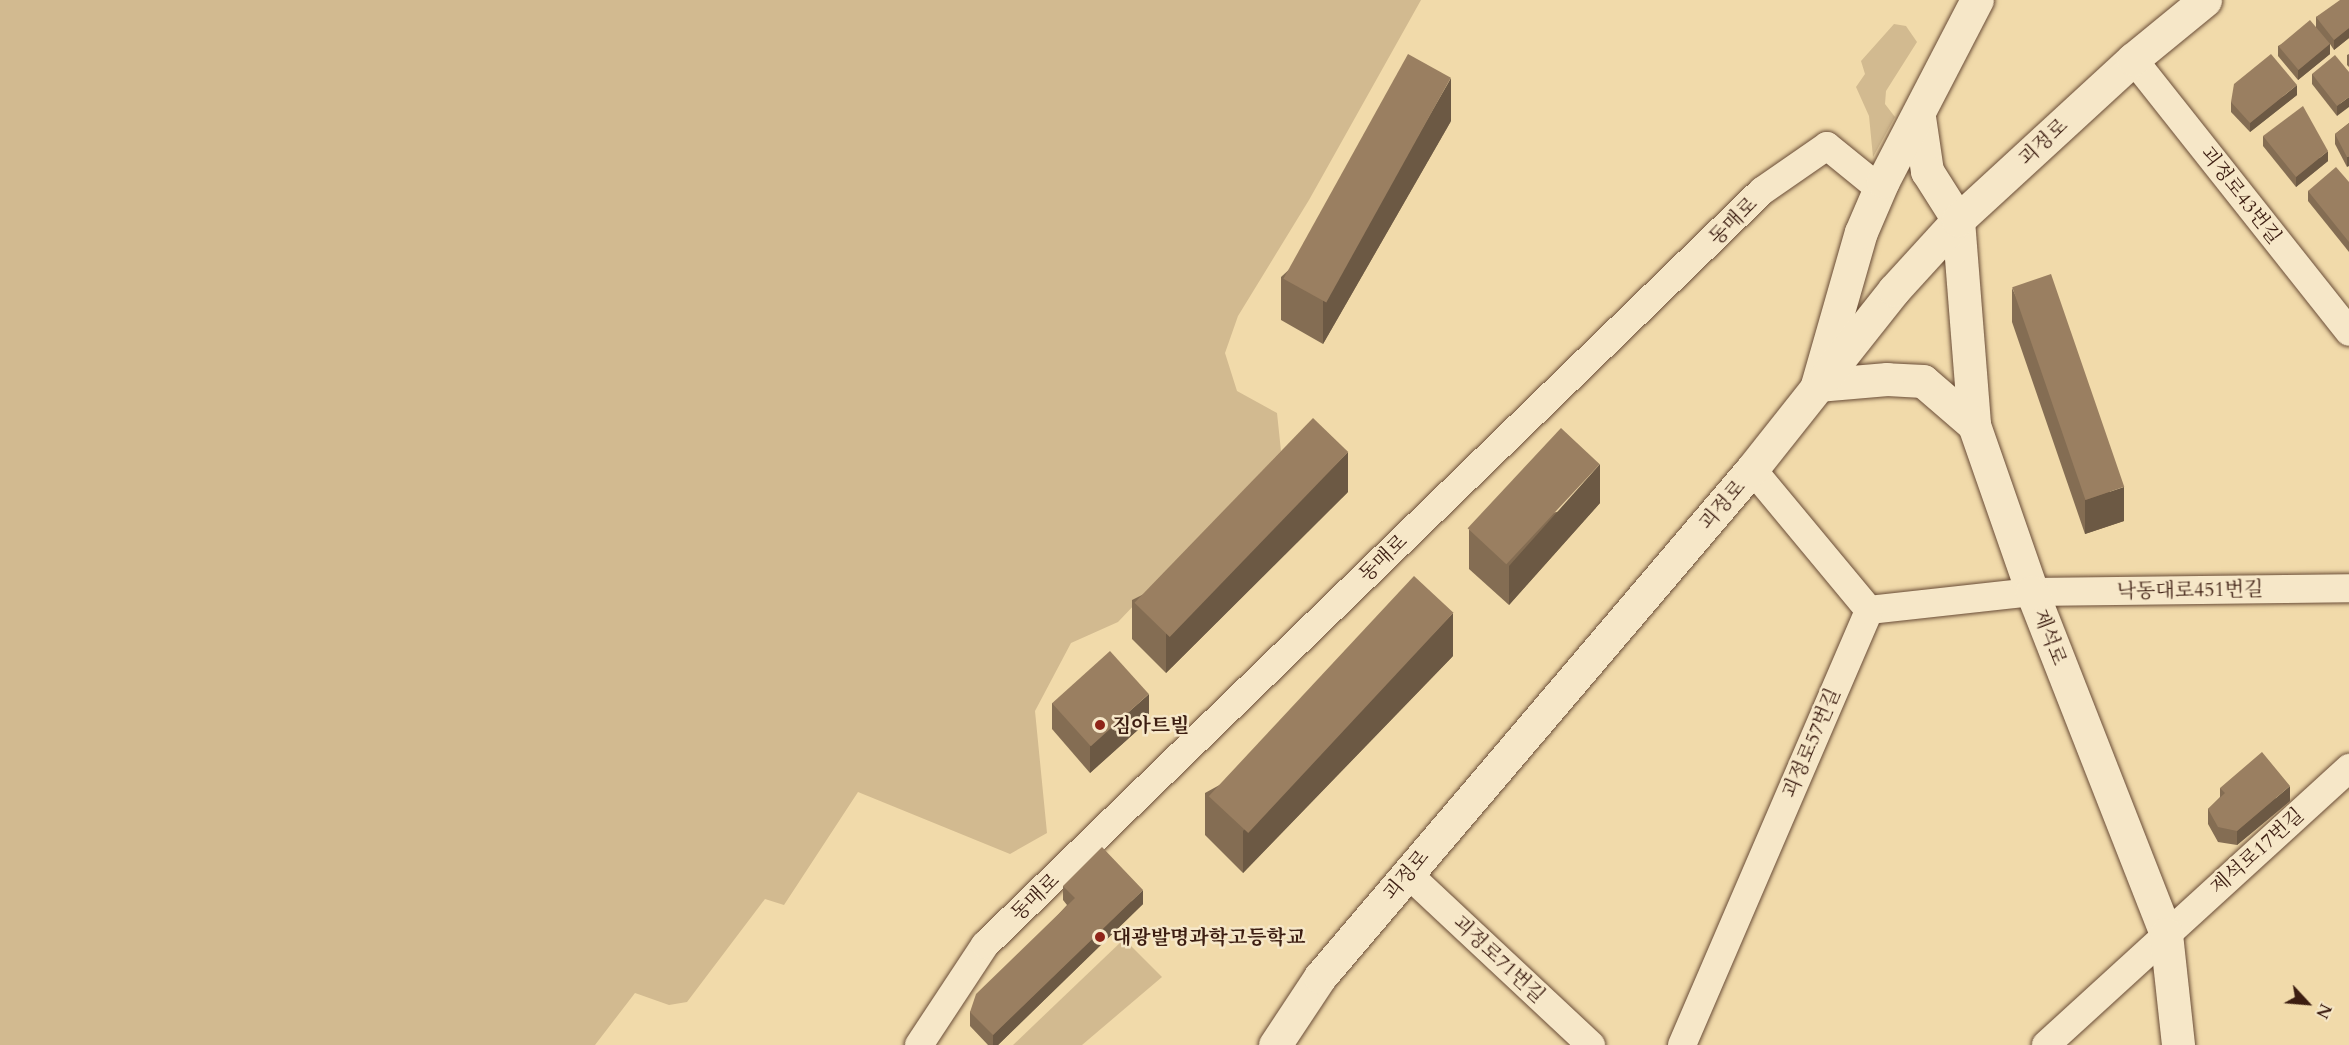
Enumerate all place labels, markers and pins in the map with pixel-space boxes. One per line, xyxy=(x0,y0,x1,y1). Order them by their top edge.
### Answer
place label: 짐아트빌 xyxy=(1112,713,1189,737)
marker: 짐아트빌 xyxy=(1093,718,1107,732)
place label: 대광발명과학고등학교 xyxy=(1112,925,1305,949)
marker: 대광발명과학고등학교 xyxy=(1093,930,1107,944)

